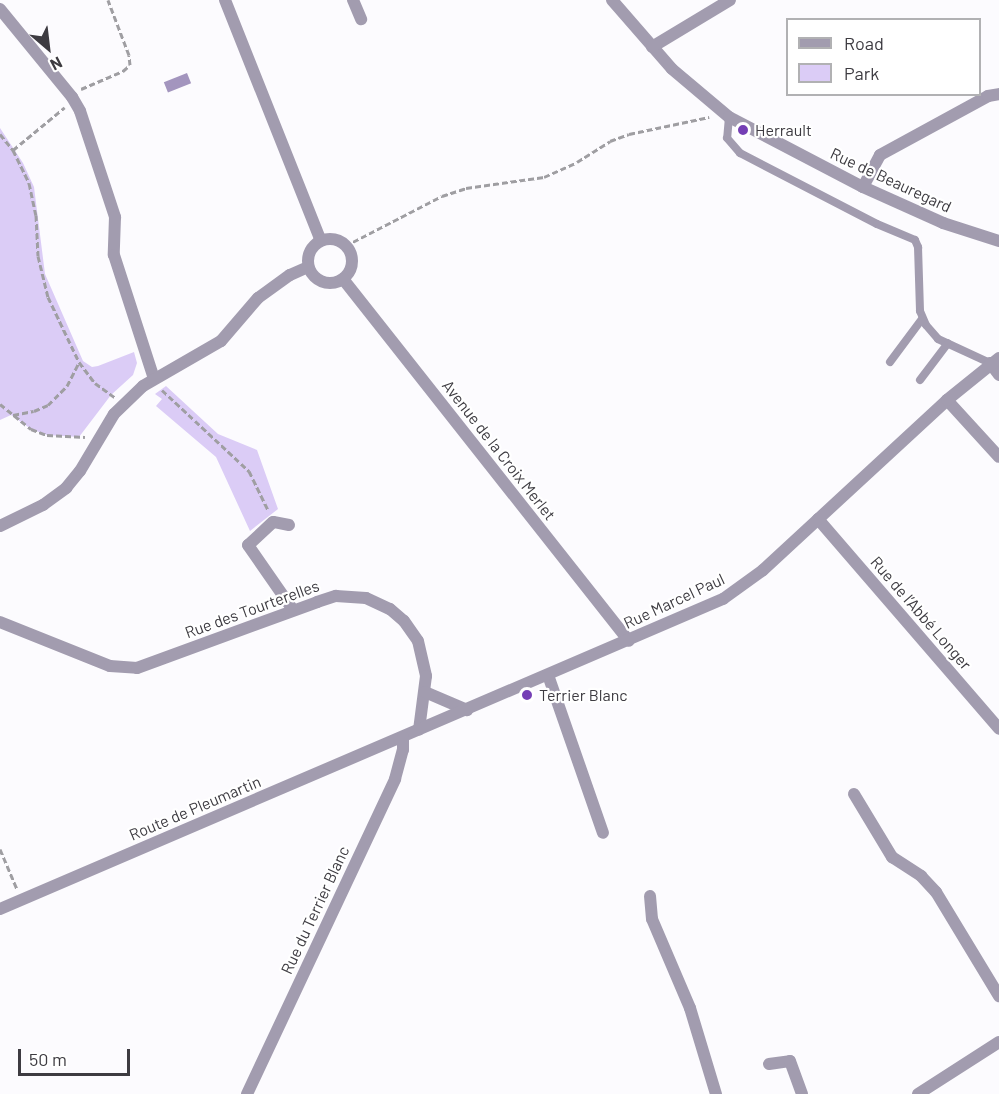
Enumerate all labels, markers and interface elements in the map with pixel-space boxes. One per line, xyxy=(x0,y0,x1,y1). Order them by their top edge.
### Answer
north arrow xyxy=(18,18,78,78)
legend xyxy=(786,18,981,96)
text: Road xyxy=(844,32,884,54)
text: N xyxy=(48,53,66,75)
text: Park xyxy=(844,62,879,84)
place label: Herrault xyxy=(755,120,812,140)
marker: Herrault xyxy=(736,123,750,137)
street label: Rue de Beauregard xyxy=(827,144,955,216)
street label: Avenue de la Croix Merlet xyxy=(438,376,560,524)
street label: Rue de l’Abbé Longer xyxy=(867,552,975,674)
street label: Rue Marcel Paul xyxy=(621,569,727,633)
street label: Rue des Tourterelles xyxy=(182,576,322,642)
place label: Terrier Blanc xyxy=(539,685,628,705)
marker: Terrier Blanc xyxy=(520,688,534,702)
street label: Route de Pleumartin xyxy=(126,772,264,844)
street label: Rue du Terrier Blanc xyxy=(277,843,353,977)
scale bar xyxy=(21,1037,134,1075)
text: 50 m xyxy=(29,1048,67,1070)

